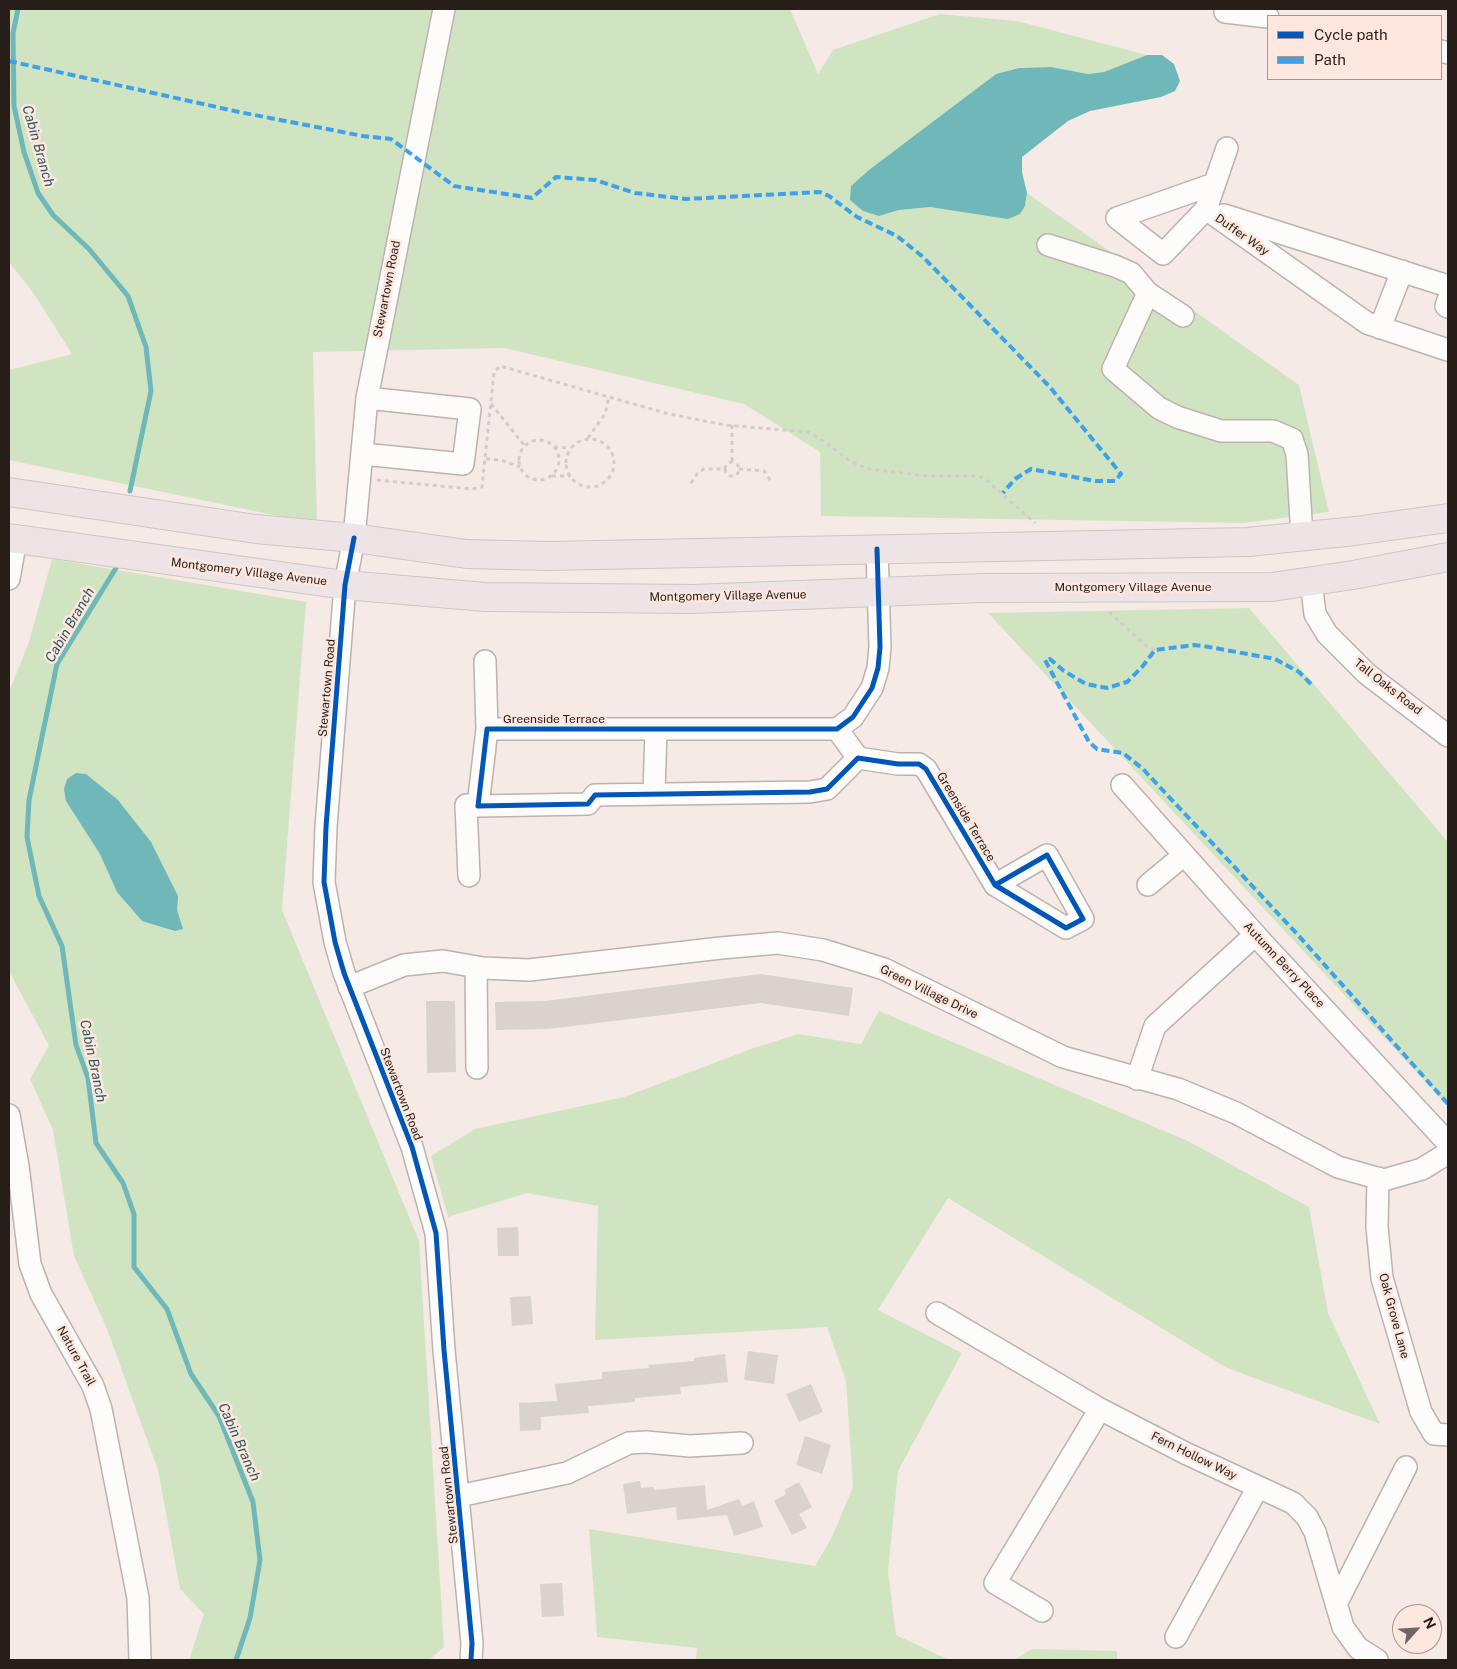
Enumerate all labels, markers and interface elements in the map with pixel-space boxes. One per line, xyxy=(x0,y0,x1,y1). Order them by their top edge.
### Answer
legend xyxy=(1267,15,1442,80)
text: Cycle path xyxy=(1314,26,1388,43)
text: Path xyxy=(1314,51,1346,68)
water label: Cabin Branch xyxy=(18,103,58,189)
street label: Duffer Way xyxy=(1212,211,1272,259)
street label: Stewartown Road xyxy=(371,239,403,339)
street label: Montgomery Village Avenue xyxy=(170,555,328,589)
street label: Montgomery Village Avenue xyxy=(1054,580,1212,594)
water label: Cabin Branch xyxy=(42,584,98,666)
street label: Montgomery Village Avenue xyxy=(649,587,807,605)
street label: Stewartown Road xyxy=(316,638,338,738)
street label: Tall Oaks Road xyxy=(1351,656,1425,718)
street label: Greenside Terrace xyxy=(503,712,605,726)
street label: Greenside Terrace xyxy=(934,770,998,864)
street label: Autumn Berry Place xyxy=(1240,919,1328,1011)
street label: Green Village Drive xyxy=(878,962,980,1022)
water label: Cabin Branch xyxy=(76,1018,110,1104)
street label: Stewartown Road xyxy=(377,1046,425,1142)
street label: Oak Grove Lane xyxy=(1376,1272,1412,1360)
street label: Nature Trail xyxy=(54,1324,98,1388)
water label: Cabin Branch xyxy=(214,1400,264,1484)
street label: Fern Hollow Way xyxy=(1149,1429,1239,1483)
street label: Stewartown Road xyxy=(437,1445,461,1545)
north arrow xyxy=(1392,1604,1442,1654)
text: N xyxy=(1420,1614,1439,1631)

